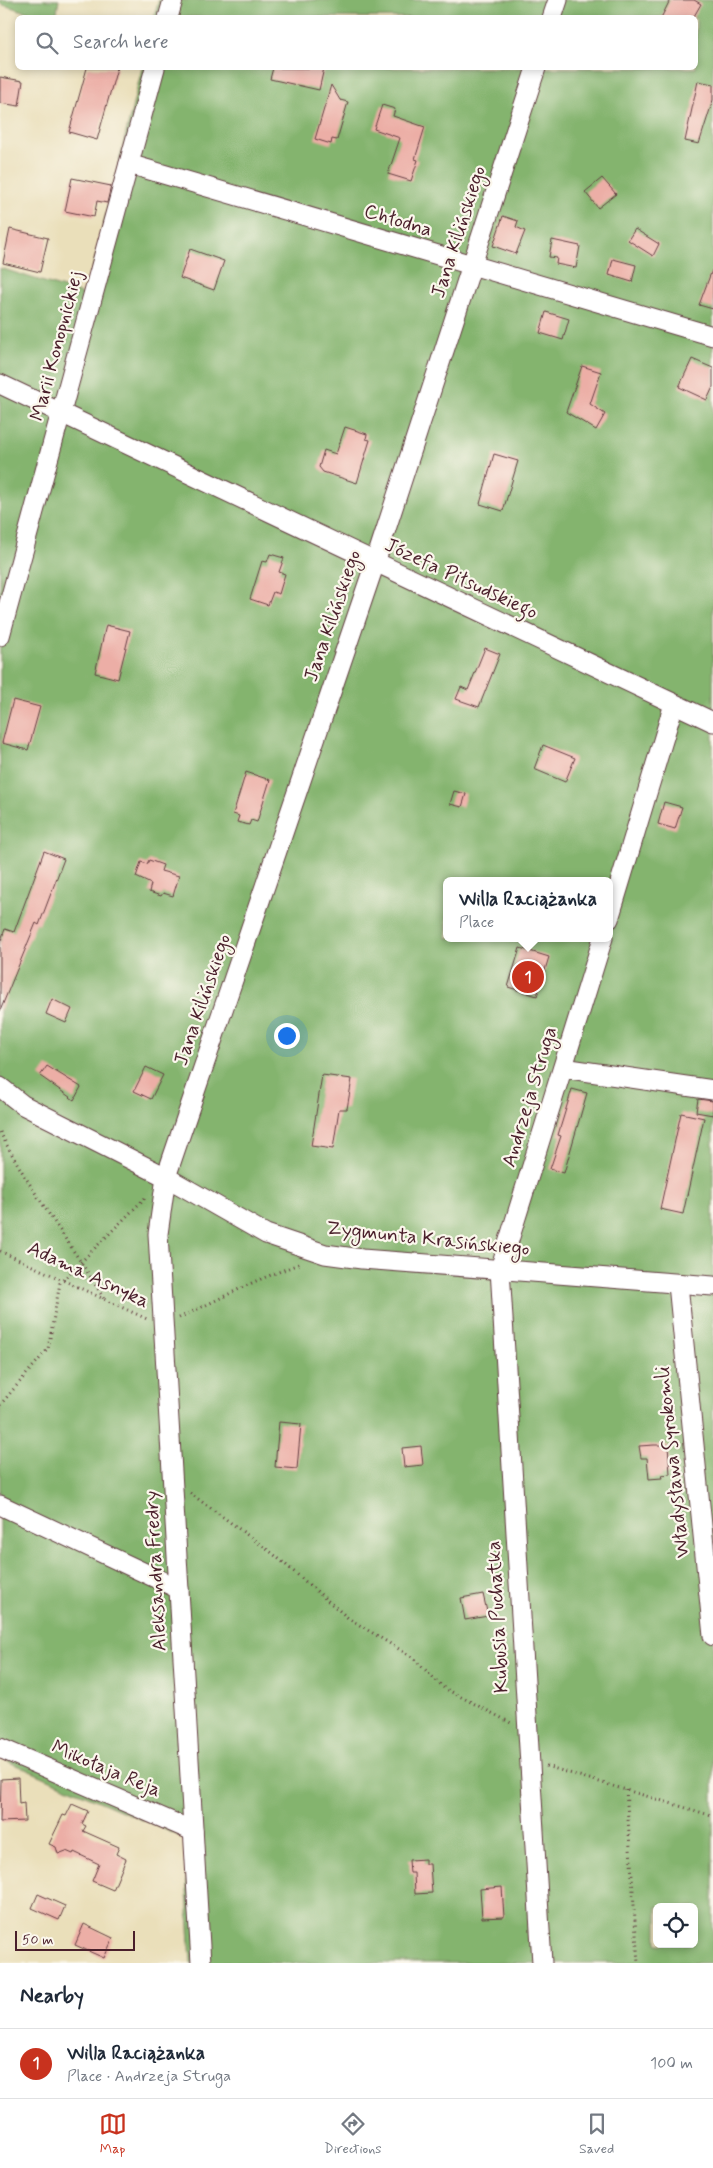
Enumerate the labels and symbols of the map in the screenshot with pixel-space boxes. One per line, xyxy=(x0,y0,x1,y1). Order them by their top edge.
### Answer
street label: Jana Kilińskiego xyxy=(425,162,494,302)
street label: Chłodna xyxy=(361,198,435,244)
street label: Marii Konopnickiej xyxy=(24,268,90,424)
street label: Józefa Piłsudskiego xyxy=(379,532,542,628)
street label: Jana Kilińskiego xyxy=(298,547,369,686)
street label: Jana Kilińskiego xyxy=(168,931,239,1070)
pin: 1 xyxy=(512,958,544,996)
your location xyxy=(274,1023,300,1049)
street label: Andrzeja Struga xyxy=(496,1023,565,1171)
street label: Zygmunta Krasińskiego xyxy=(325,1215,531,1264)
street label: Adama Asnyka xyxy=(23,1235,153,1315)
street label: Władysława Syrokomli xyxy=(649,1365,697,1559)
street label: Aleksandra Fredry xyxy=(138,1490,174,1652)
street label: Kubusia Puchatka xyxy=(481,1540,515,1694)
street label: Mikołaja Reja xyxy=(47,1734,165,1804)
scale bar xyxy=(15,1928,135,1951)

